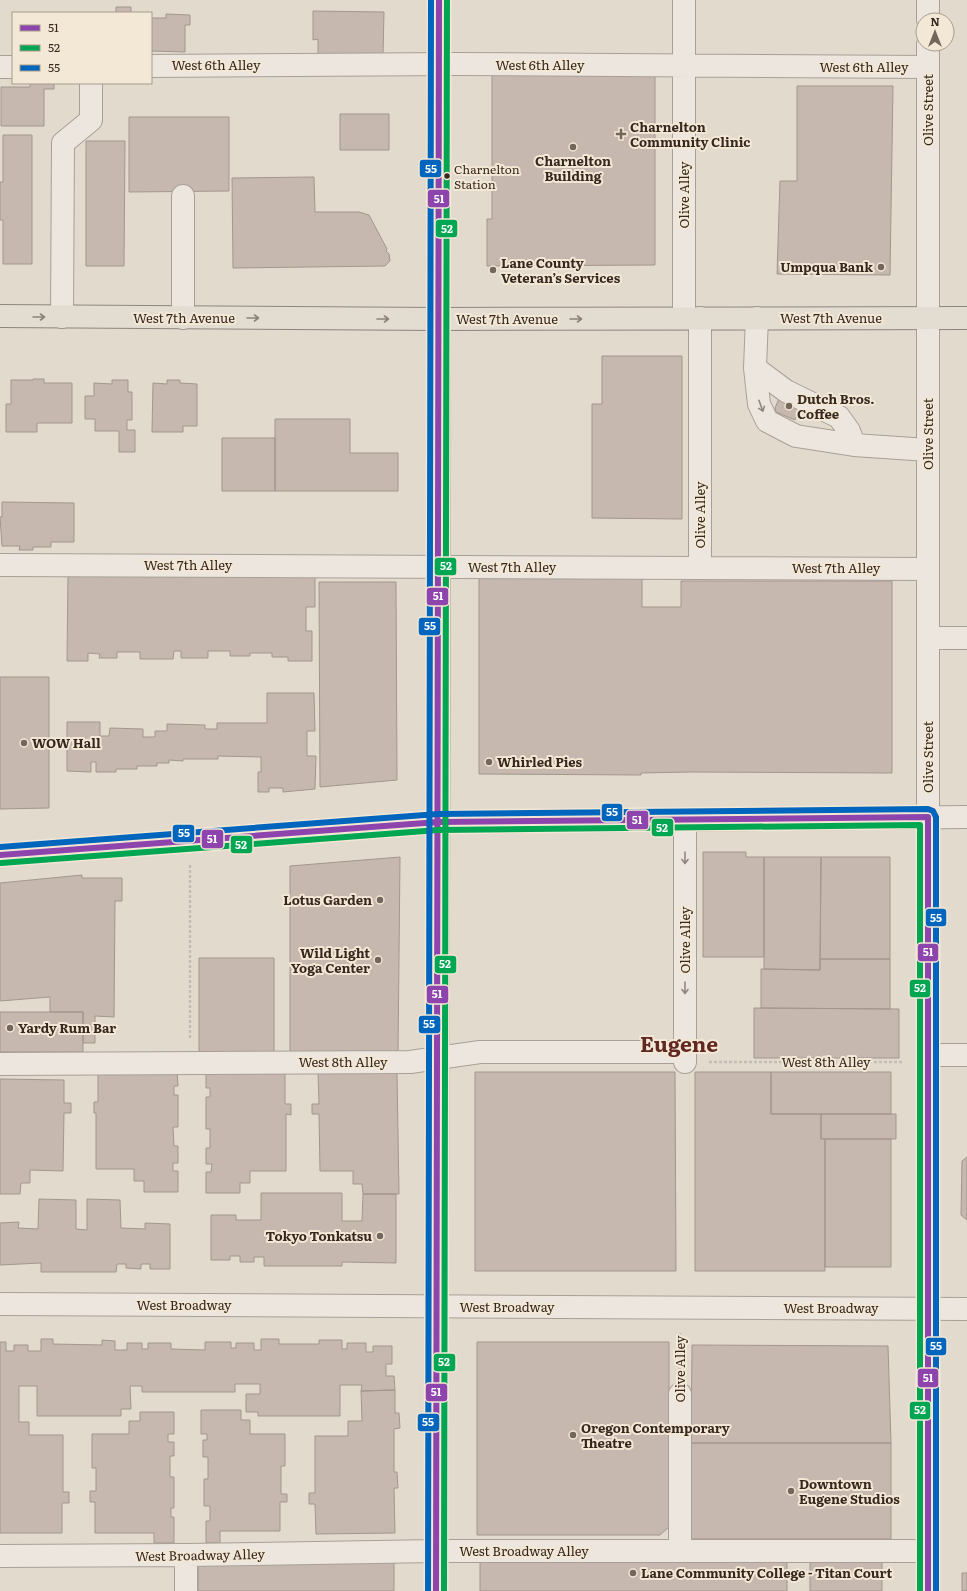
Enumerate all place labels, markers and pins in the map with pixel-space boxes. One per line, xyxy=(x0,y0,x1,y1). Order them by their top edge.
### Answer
place label: Charnelton Community Clinic xyxy=(630,117,750,151)
marker: Charnelton Community Clinic xyxy=(615,128,627,140)
marker: Charnelton Building xyxy=(568,142,578,152)
place label: Charnelton Building xyxy=(535,151,611,185)
place label: Charnelton Station xyxy=(454,160,520,193)
marker: Charnelton Station xyxy=(442,171,452,181)
place label: Lane County Veteran’s Services xyxy=(501,253,621,287)
place label: Umpqua Bank xyxy=(780,257,873,276)
marker: Umpqua Bank xyxy=(876,262,886,272)
marker: Lane County Veteran’s Services xyxy=(488,265,498,275)
place label: Dutch Bros. Coffee xyxy=(797,389,874,423)
marker: Dutch Bros. Coffee xyxy=(784,401,794,411)
place label: WOW Hall xyxy=(32,733,101,752)
marker: WOW Hall xyxy=(19,738,29,748)
place label: Whirled Pies xyxy=(497,752,583,771)
marker: Whirled Pies xyxy=(484,757,494,767)
place label: Lotus Garden xyxy=(283,890,372,909)
marker: Lotus Garden xyxy=(375,895,385,905)
place label: Wild Light Yoga Center xyxy=(291,943,370,977)
marker: Wild Light Yoga Center xyxy=(373,955,383,965)
place label: Yardy Rum Bar xyxy=(18,1018,116,1037)
marker: Yardy Rum Bar xyxy=(5,1023,15,1033)
place label: Tokyo Tonkatsu xyxy=(266,1226,372,1245)
marker: Tokyo Tonkatsu xyxy=(375,1231,385,1241)
place label: Oregon Contemporary Theatre xyxy=(581,1418,730,1452)
marker: Oregon Contemporary Theatre xyxy=(568,1430,578,1440)
place label: Downtown Eugene Studios xyxy=(799,1474,900,1508)
marker: Downtown Eugene Studios xyxy=(786,1486,796,1496)
place label: Lane Community College - Titan Court xyxy=(641,1563,893,1582)
marker: Lane Community College - Titan Court xyxy=(628,1568,638,1578)

